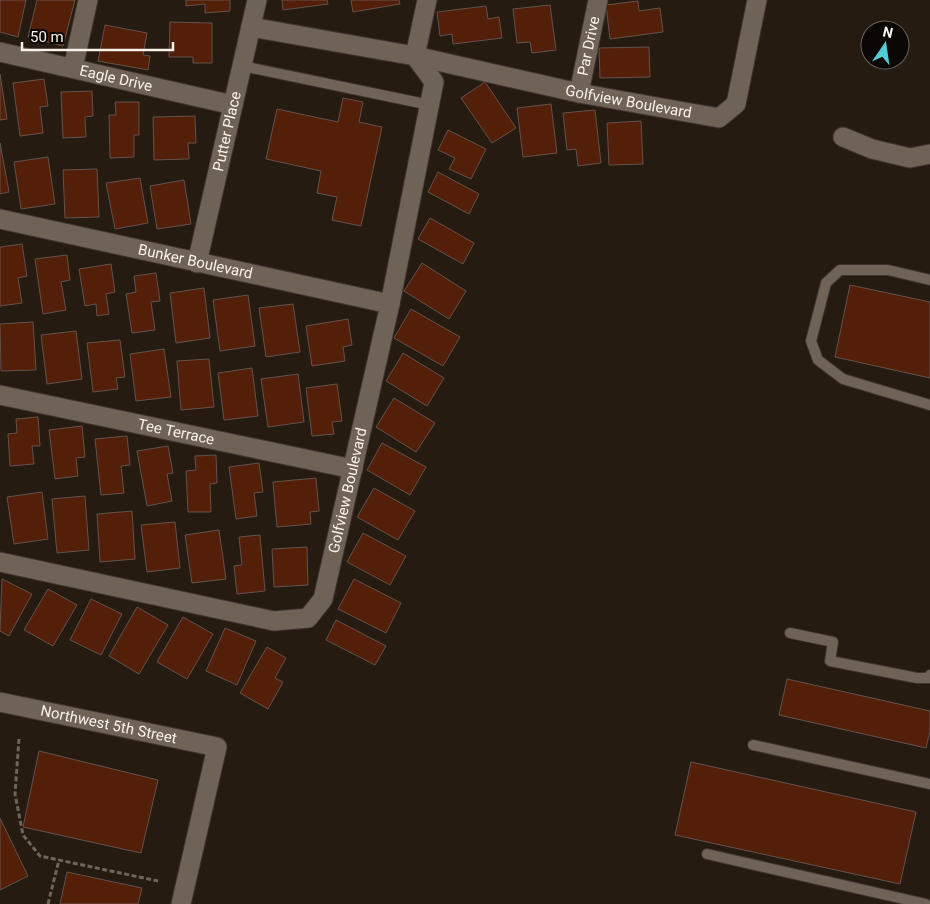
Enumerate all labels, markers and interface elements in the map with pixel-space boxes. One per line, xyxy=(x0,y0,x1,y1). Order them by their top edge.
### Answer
street label: Par Drive xyxy=(574,15,603,77)
scale bar xyxy=(22,20,174,52)
north arrow xyxy=(860,20,910,70)
text: N xyxy=(881,23,895,41)
text: 50 m xyxy=(30,28,64,46)
street label: Eagle Drive xyxy=(78,61,154,95)
street label: Golfview Boulevard xyxy=(564,81,693,122)
street label: Putter Place xyxy=(209,90,245,173)
street label: Bunker Boulevard xyxy=(136,240,254,283)
street label: Tee Terrace xyxy=(136,415,216,449)
street label: Golfview Boulevard xyxy=(325,426,371,555)
street label: Northwest 5th Street xyxy=(39,702,178,747)

